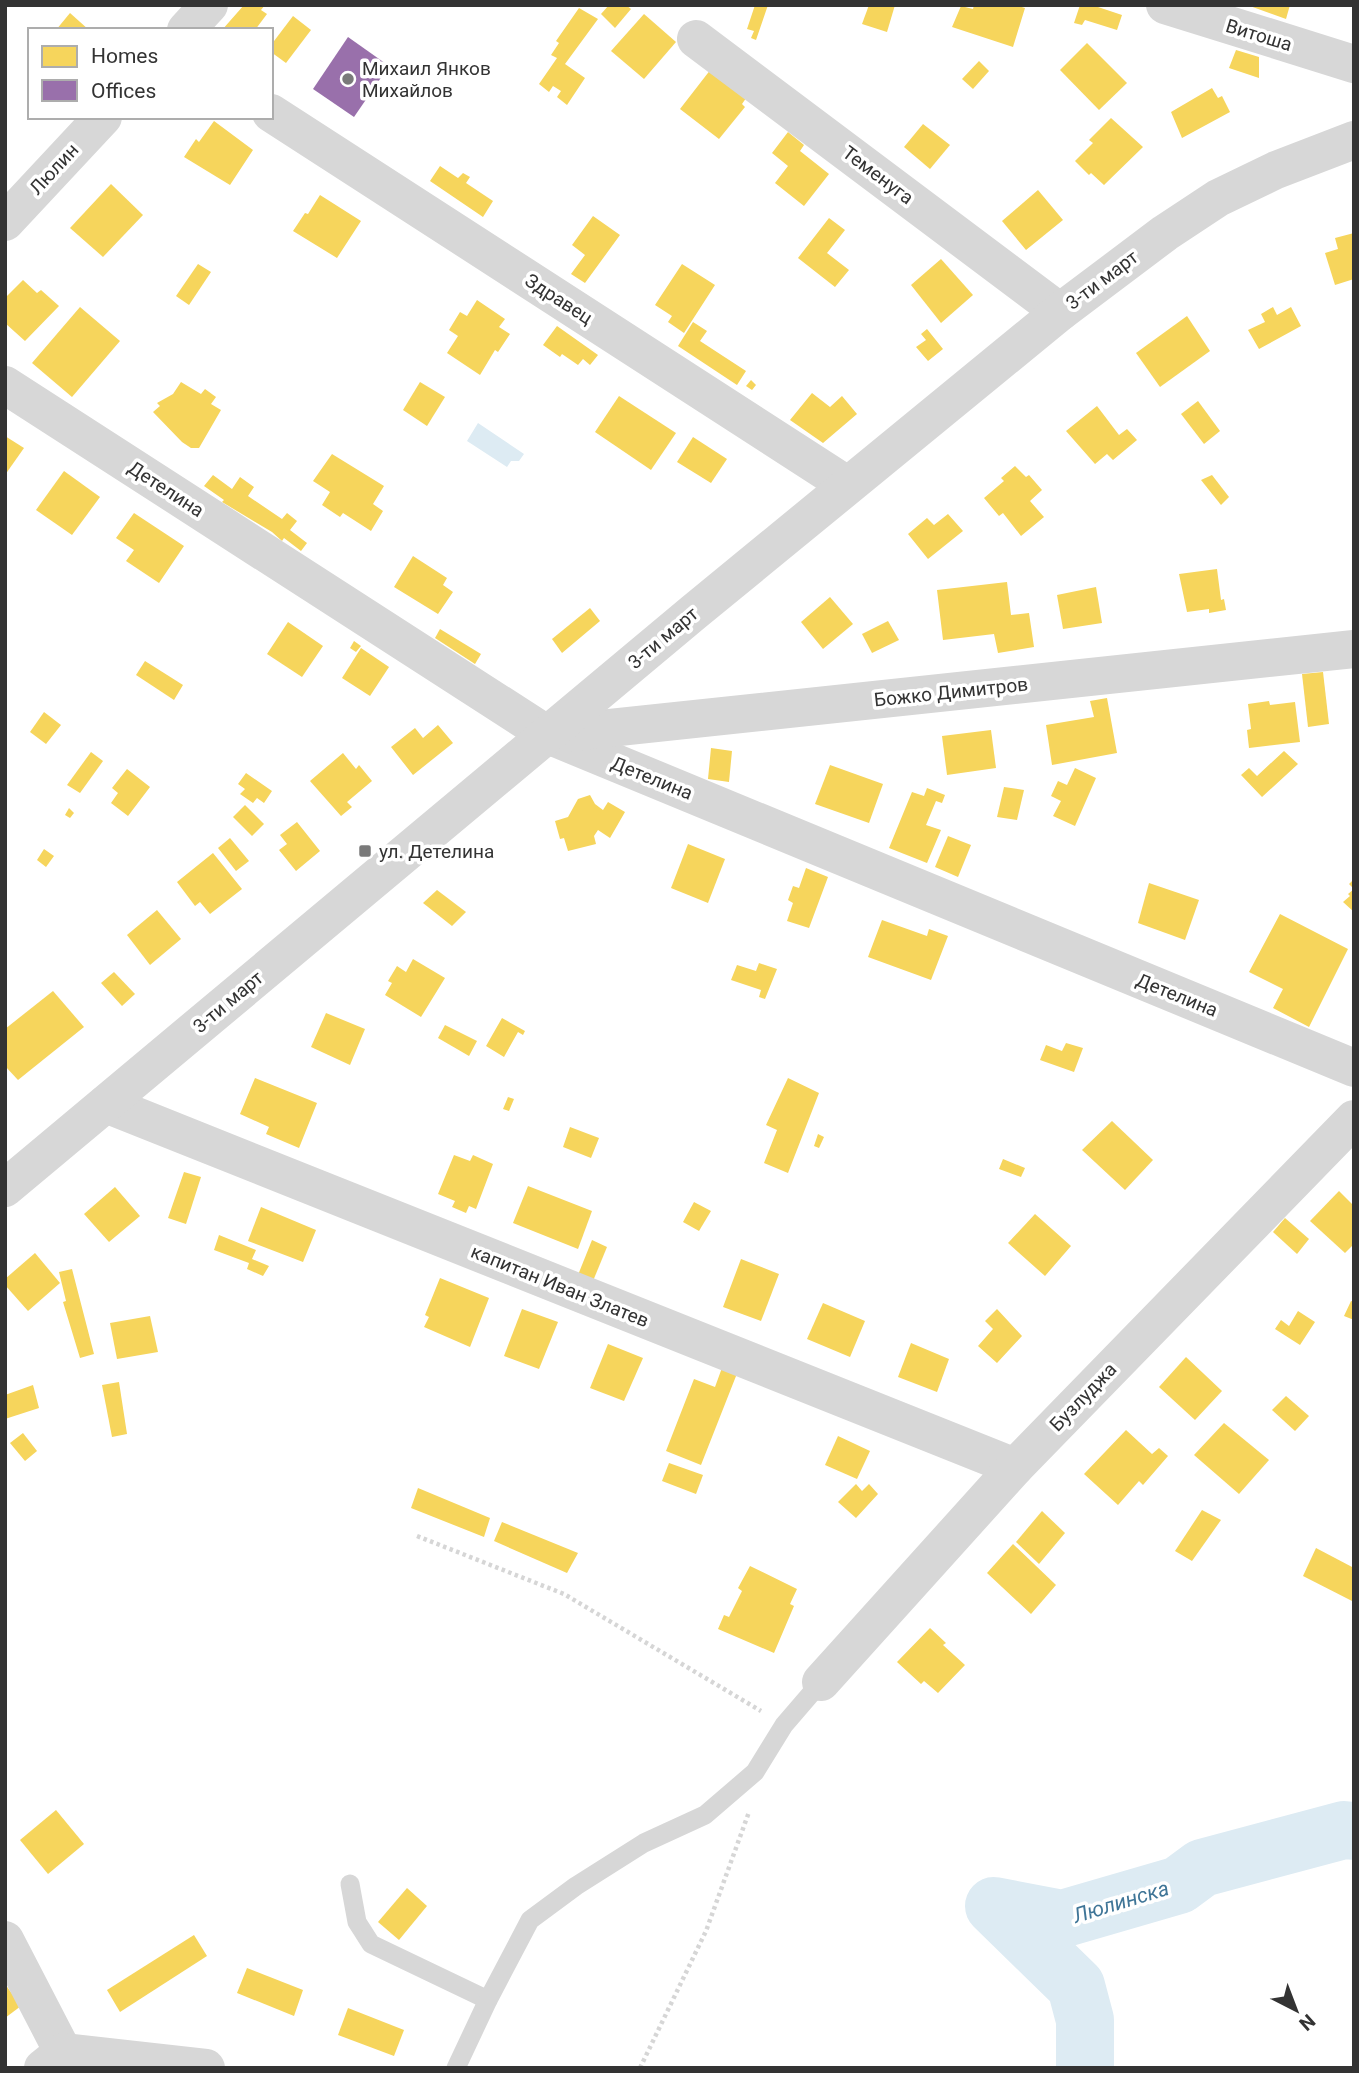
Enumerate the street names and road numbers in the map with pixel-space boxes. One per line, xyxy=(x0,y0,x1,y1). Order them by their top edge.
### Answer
street label: Витоша xyxy=(1223,14,1295,56)
street label: Люлин xyxy=(25,139,83,199)
street label: Теменуга xyxy=(838,141,918,209)
street label: 3-ти март xyxy=(1061,245,1143,315)
street label: Здравец xyxy=(521,269,597,329)
street label: Детелина xyxy=(124,456,208,522)
street label: 3-ти март xyxy=(623,602,703,674)
street label: Божко Димитров xyxy=(873,672,1029,712)
street label: Детелина xyxy=(608,751,696,805)
street label: 3-ти март xyxy=(188,966,268,1038)
street label: Детелина xyxy=(1133,968,1221,1022)
street label: капитан Иван Златев xyxy=(468,1240,652,1332)
street label: Бузлуджа xyxy=(1045,1358,1121,1436)

